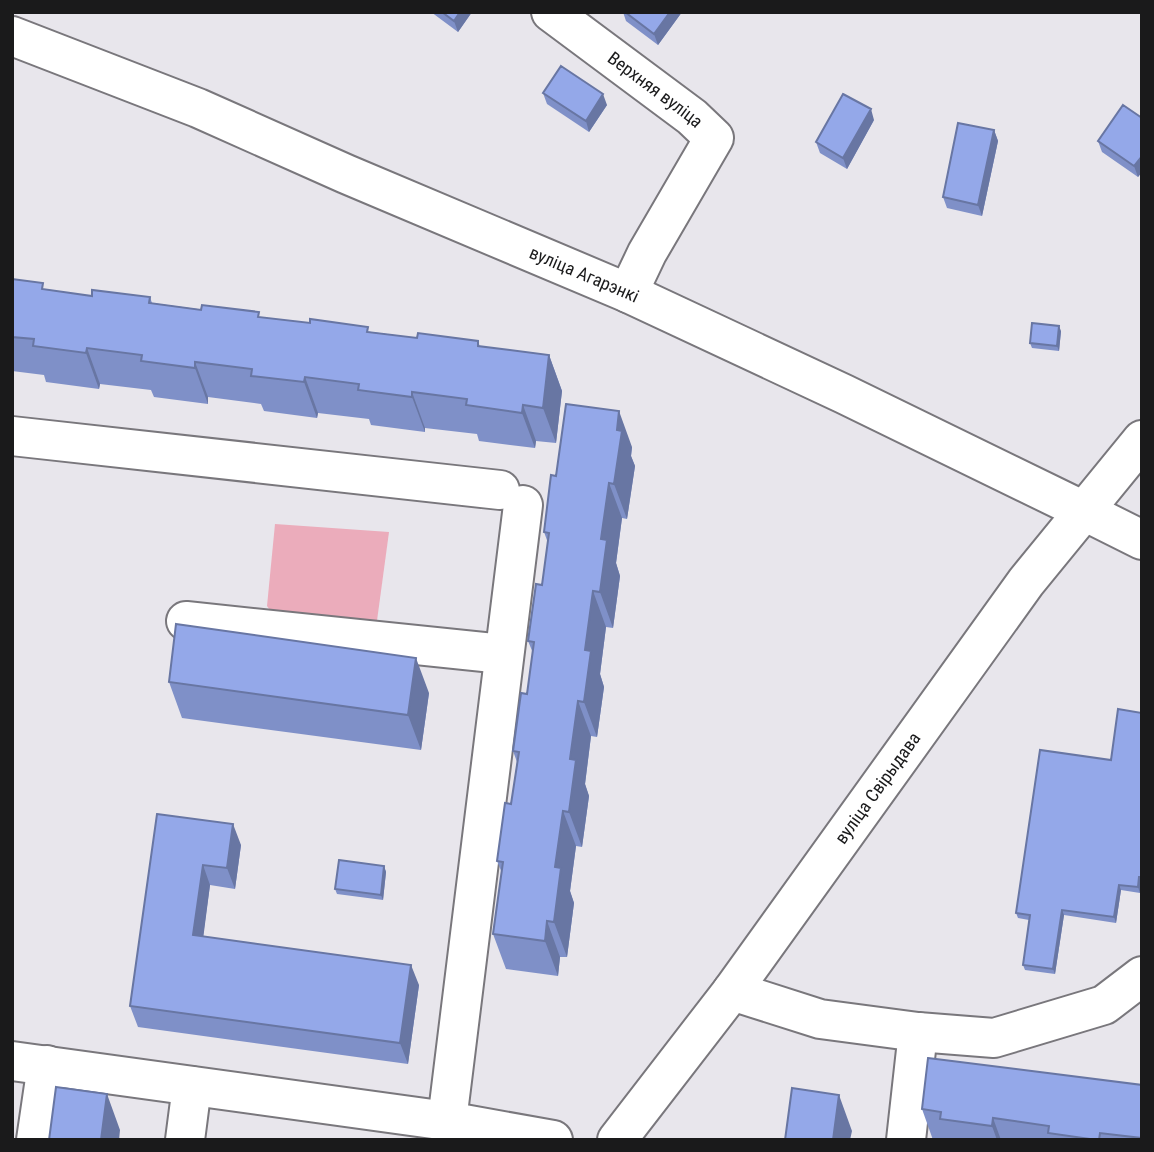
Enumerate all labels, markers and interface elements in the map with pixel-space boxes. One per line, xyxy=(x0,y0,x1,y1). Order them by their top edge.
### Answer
street label: Верхняя вуліца xyxy=(604,47,707,132)
street label: вуліца Агарэнкі xyxy=(527,242,642,307)
street label: вуліца Свірыдава xyxy=(830,728,924,848)

